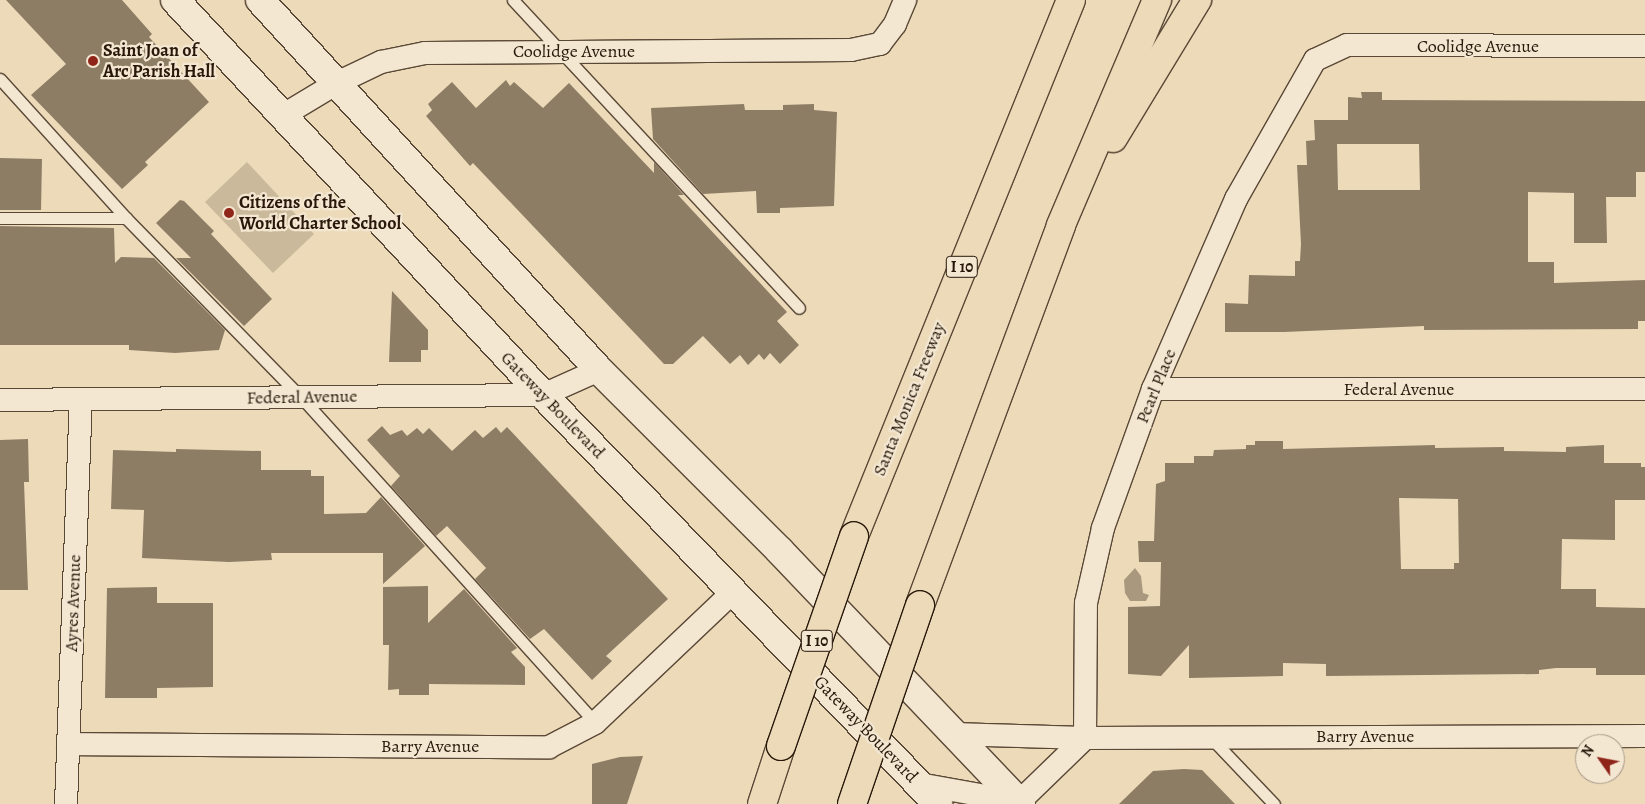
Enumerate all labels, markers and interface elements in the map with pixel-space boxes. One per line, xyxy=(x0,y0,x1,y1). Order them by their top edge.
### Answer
street label: Coolidge Avenue xyxy=(1417,35,1539,57)
place label: Saint Joan of Arc Parish Hall xyxy=(103,40,215,82)
street label: Coolidge Avenue xyxy=(513,40,635,62)
marker: Saint Joan of Arc Parish Hall xyxy=(87,55,99,67)
place label: Citizens of the World Charter School xyxy=(239,192,401,234)
marker: Citizens of the World Charter School xyxy=(223,207,235,219)
road number: I 10 xyxy=(946,253,978,280)
street label: Santa Monica Freeway xyxy=(868,319,950,479)
street label: Pearl Place xyxy=(1131,346,1181,426)
street label: Gateway Boulevard xyxy=(496,347,610,463)
street label: Federal Avenue xyxy=(1344,378,1454,400)
street label: Federal Avenue xyxy=(246,385,358,409)
street label: Ayres Avenue xyxy=(61,554,85,652)
road number: I 10 xyxy=(801,627,833,654)
street label: Gateway Boulevard xyxy=(809,671,923,787)
street label: Barry Avenue xyxy=(1316,725,1414,747)
north arrow xyxy=(1575,734,1625,784)
street label: Barry Avenue xyxy=(381,735,479,757)
text: N xyxy=(1577,742,1599,761)

